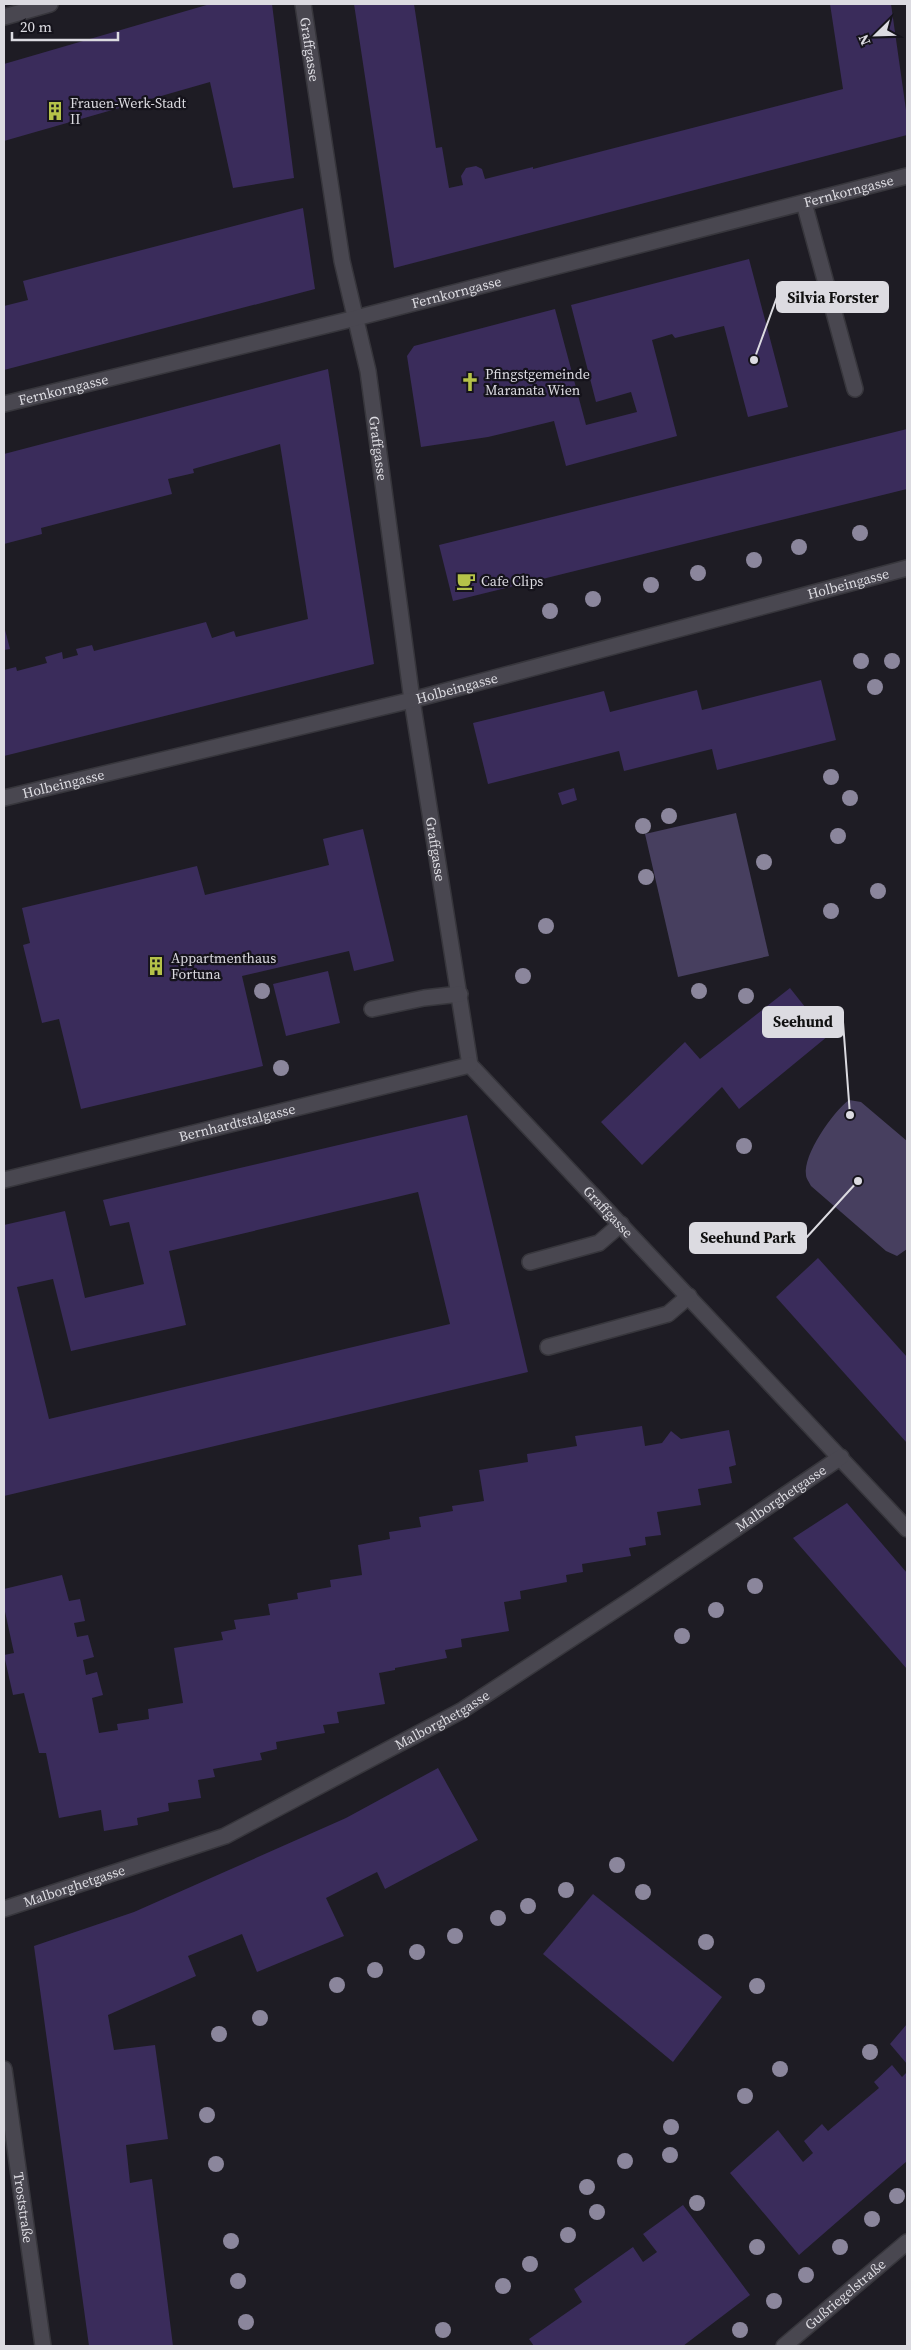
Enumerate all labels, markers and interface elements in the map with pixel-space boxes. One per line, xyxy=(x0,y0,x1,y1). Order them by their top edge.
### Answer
scale bar xyxy=(12,10,119,42)
north arrow xyxy=(851,10,901,60)
text: 20 m xyxy=(20,16,52,37)
street label: Graffgasse xyxy=(295,16,325,83)
text: N xyxy=(853,31,875,49)
place label: Frauen-Werk-Stadt II xyxy=(70,93,187,129)
building icon: Frauen-Werk-Stadt II xyxy=(44,100,66,122)
street label: Fernkorngasse xyxy=(801,170,896,212)
street label: Fernkorngasse xyxy=(409,271,503,313)
callout: Silvia Forster xyxy=(777,282,888,312)
text: Silvia Forster xyxy=(787,287,879,308)
place label: Pfingstgemeinde Maranata Wien xyxy=(485,364,590,400)
street label: Fernkorngasse xyxy=(16,369,110,410)
church icon: Pfingstgemeinde Maranata Wien xyxy=(459,371,481,393)
street label: Graffgasse xyxy=(364,415,393,482)
street label: Holbeingasse xyxy=(805,563,891,604)
cafe icon: Cafe Clips xyxy=(455,570,477,592)
place label: Cafe Clips xyxy=(481,571,543,591)
street label: Holbeingasse xyxy=(414,668,500,709)
street label: Holbeingasse xyxy=(20,764,106,803)
street label: Graffgasse xyxy=(421,815,451,883)
place label: Appartmenthaus Fortuna xyxy=(171,948,276,984)
building icon: Appartmenthaus Fortuna xyxy=(145,955,167,977)
callout: Seehund xyxy=(763,1007,843,1037)
text: Seehund xyxy=(773,1011,833,1032)
street label: Bernhardtstalgasse xyxy=(177,1098,297,1147)
street label: Graffgasse xyxy=(579,1181,638,1242)
callout: Seehund Park xyxy=(690,1223,806,1253)
text: Seehund Park xyxy=(700,1227,796,1248)
street label: Malborghetgasse xyxy=(731,1460,830,1536)
street label: Malborghetgasse xyxy=(391,1685,493,1754)
street label: Malborghetgasse xyxy=(21,1860,128,1912)
street label: Troststraße xyxy=(9,2171,38,2244)
street label: Gußriegelstraße xyxy=(800,2254,890,2334)

